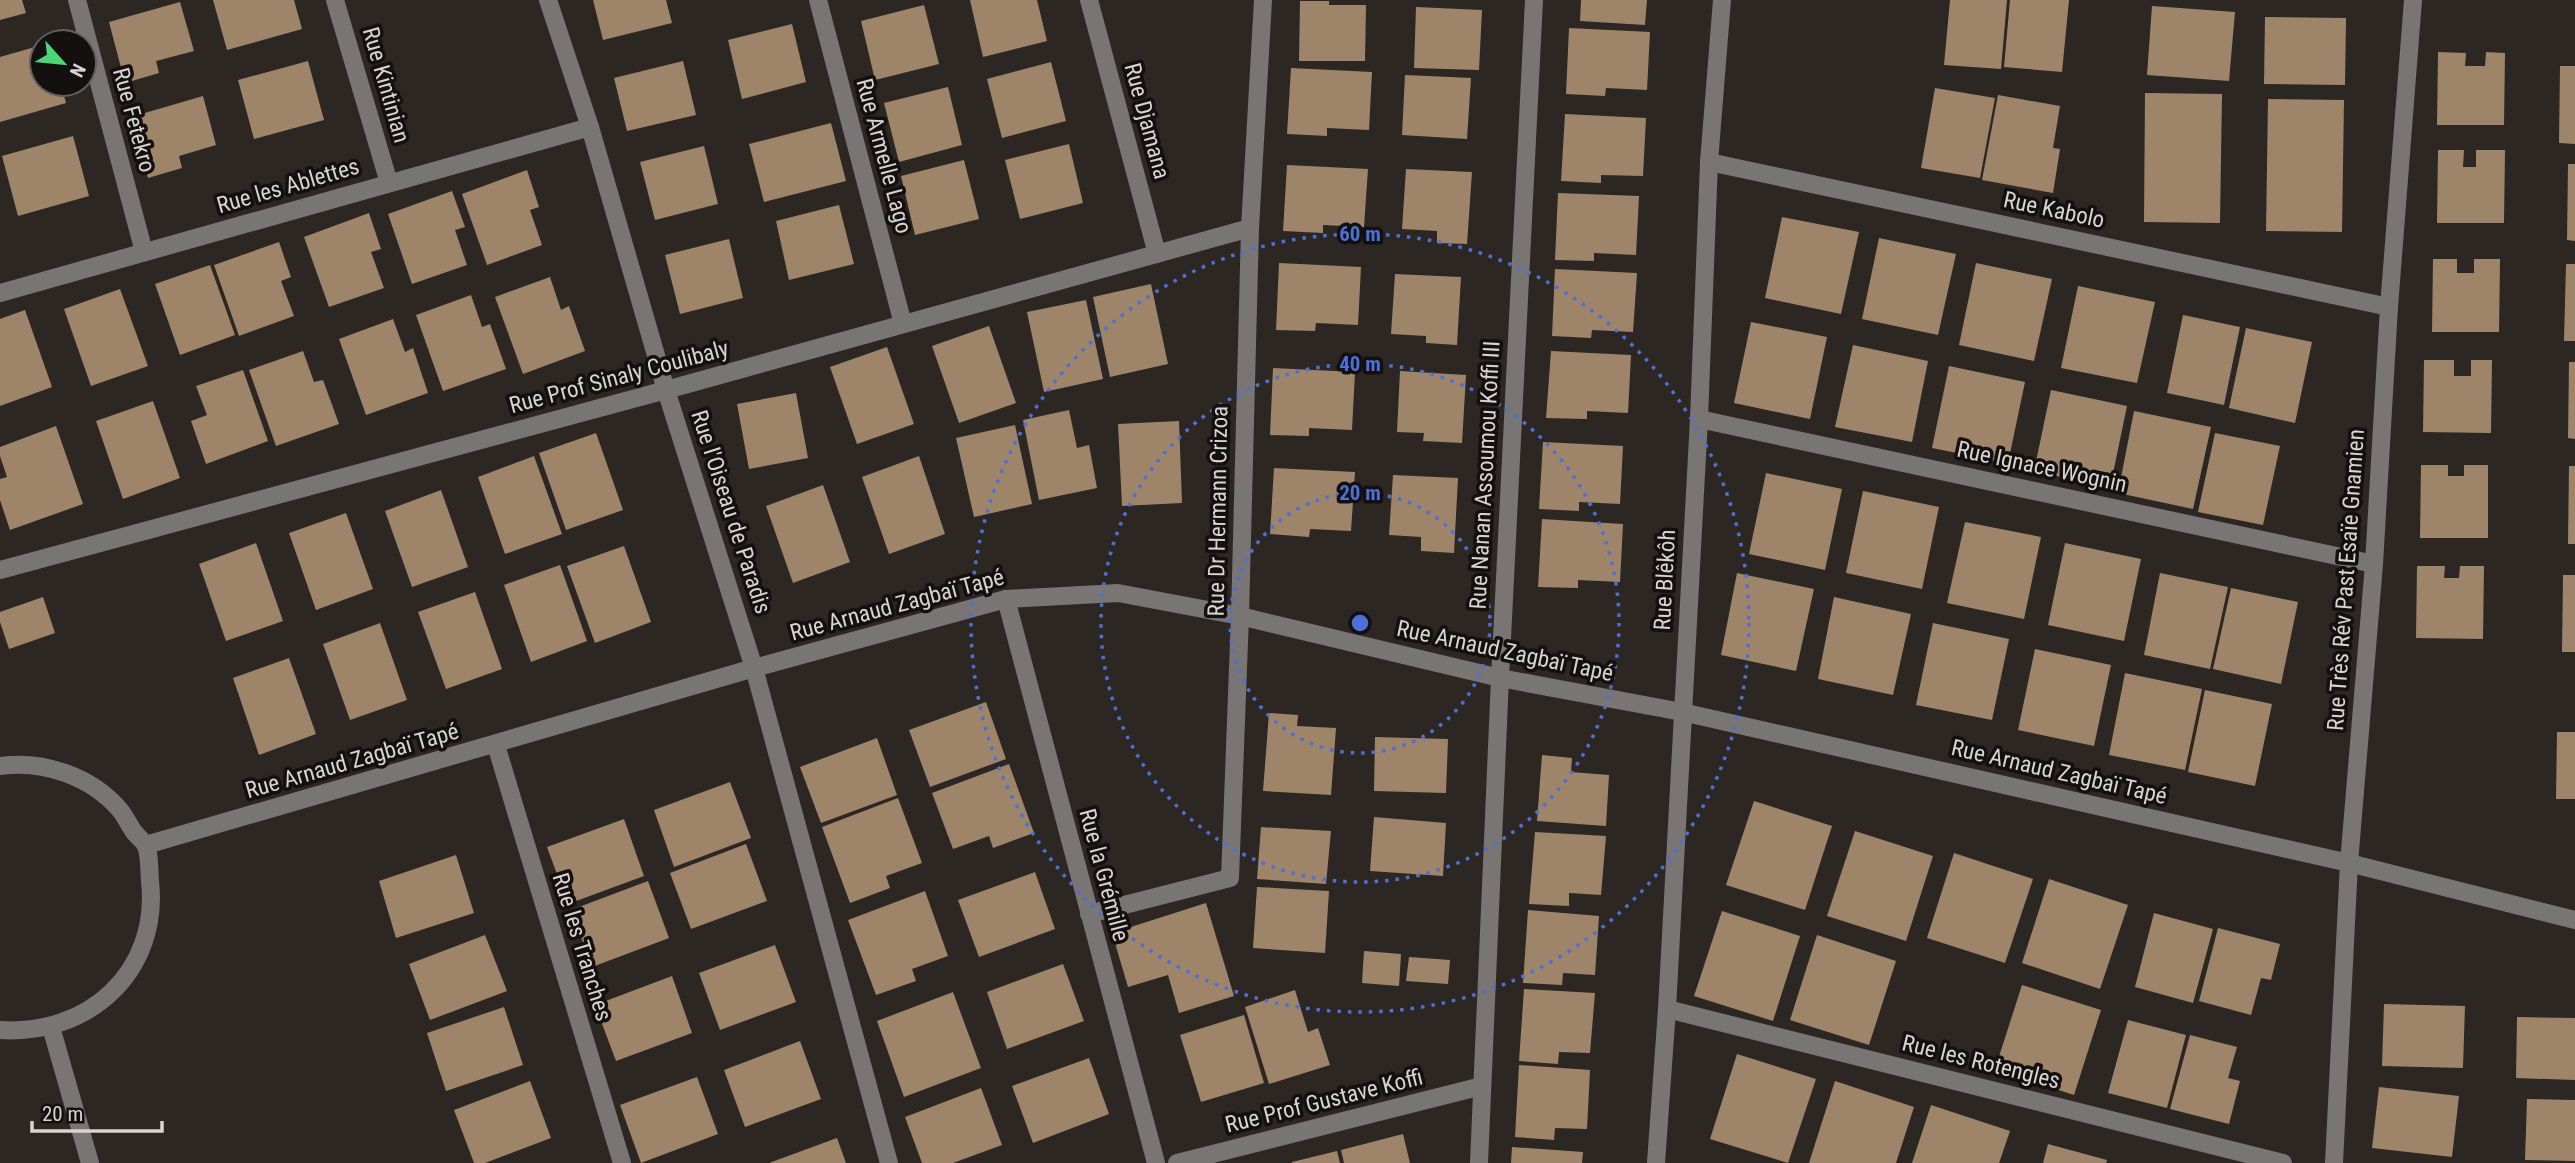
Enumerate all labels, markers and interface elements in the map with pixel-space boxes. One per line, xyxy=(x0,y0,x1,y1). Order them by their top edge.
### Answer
street label: Rue Kintinian xyxy=(357,24,415,146)
north arrow xyxy=(28,28,98,98)
text: N xyxy=(65,60,91,81)
street label: Rue Djamana xyxy=(1119,60,1175,182)
street label: Rue Fetekro xyxy=(107,65,161,175)
street label: Rue Armelle Lago xyxy=(850,76,918,236)
street label: Rue les Ablettes xyxy=(214,153,362,219)
street label: Rue Kabolo xyxy=(2001,186,2107,234)
text: 60 m xyxy=(1339,222,1381,246)
street label: Rue Prof Sinaly Coulibaly xyxy=(506,335,732,419)
street label: Rue Nanan Assoumou Koffi III xyxy=(1464,340,1506,610)
text: 40 m xyxy=(1339,352,1381,376)
street label: Rue Dr Hermann Crizoa xyxy=(1203,405,1233,617)
street label: Rue l'Oiseau de Paradis xyxy=(685,407,777,617)
street label: Rue Très Rév Past Esaïe Gnamien xyxy=(2322,428,2370,732)
street label: Rue Ignace Wognin xyxy=(1955,436,2129,498)
text: 20 m xyxy=(1339,481,1381,505)
street label: Rue Blêkôh xyxy=(1649,529,1681,631)
street label: Rue Arnaud Zagbaï Tapé xyxy=(787,563,1007,647)
centre of rings xyxy=(1348,611,1372,635)
street label: Rue Arnaud Zagbaï Tapé xyxy=(1394,615,1616,687)
street label: Rue Arnaud Zagbaï Tapé xyxy=(242,718,462,804)
street label: Rue Arnaud Zagbaï Tapé xyxy=(1949,734,2169,810)
street label: Rue la Grémille xyxy=(1073,806,1135,944)
street label: Rue les Tranches xyxy=(547,870,617,1024)
street label: Rue les Rotengles xyxy=(1899,1029,2063,1095)
street label: Rue Prof Gustave Koffi xyxy=(1222,1063,1426,1139)
scale bar xyxy=(32,1090,161,1134)
text: 20 m xyxy=(42,1102,83,1126)

